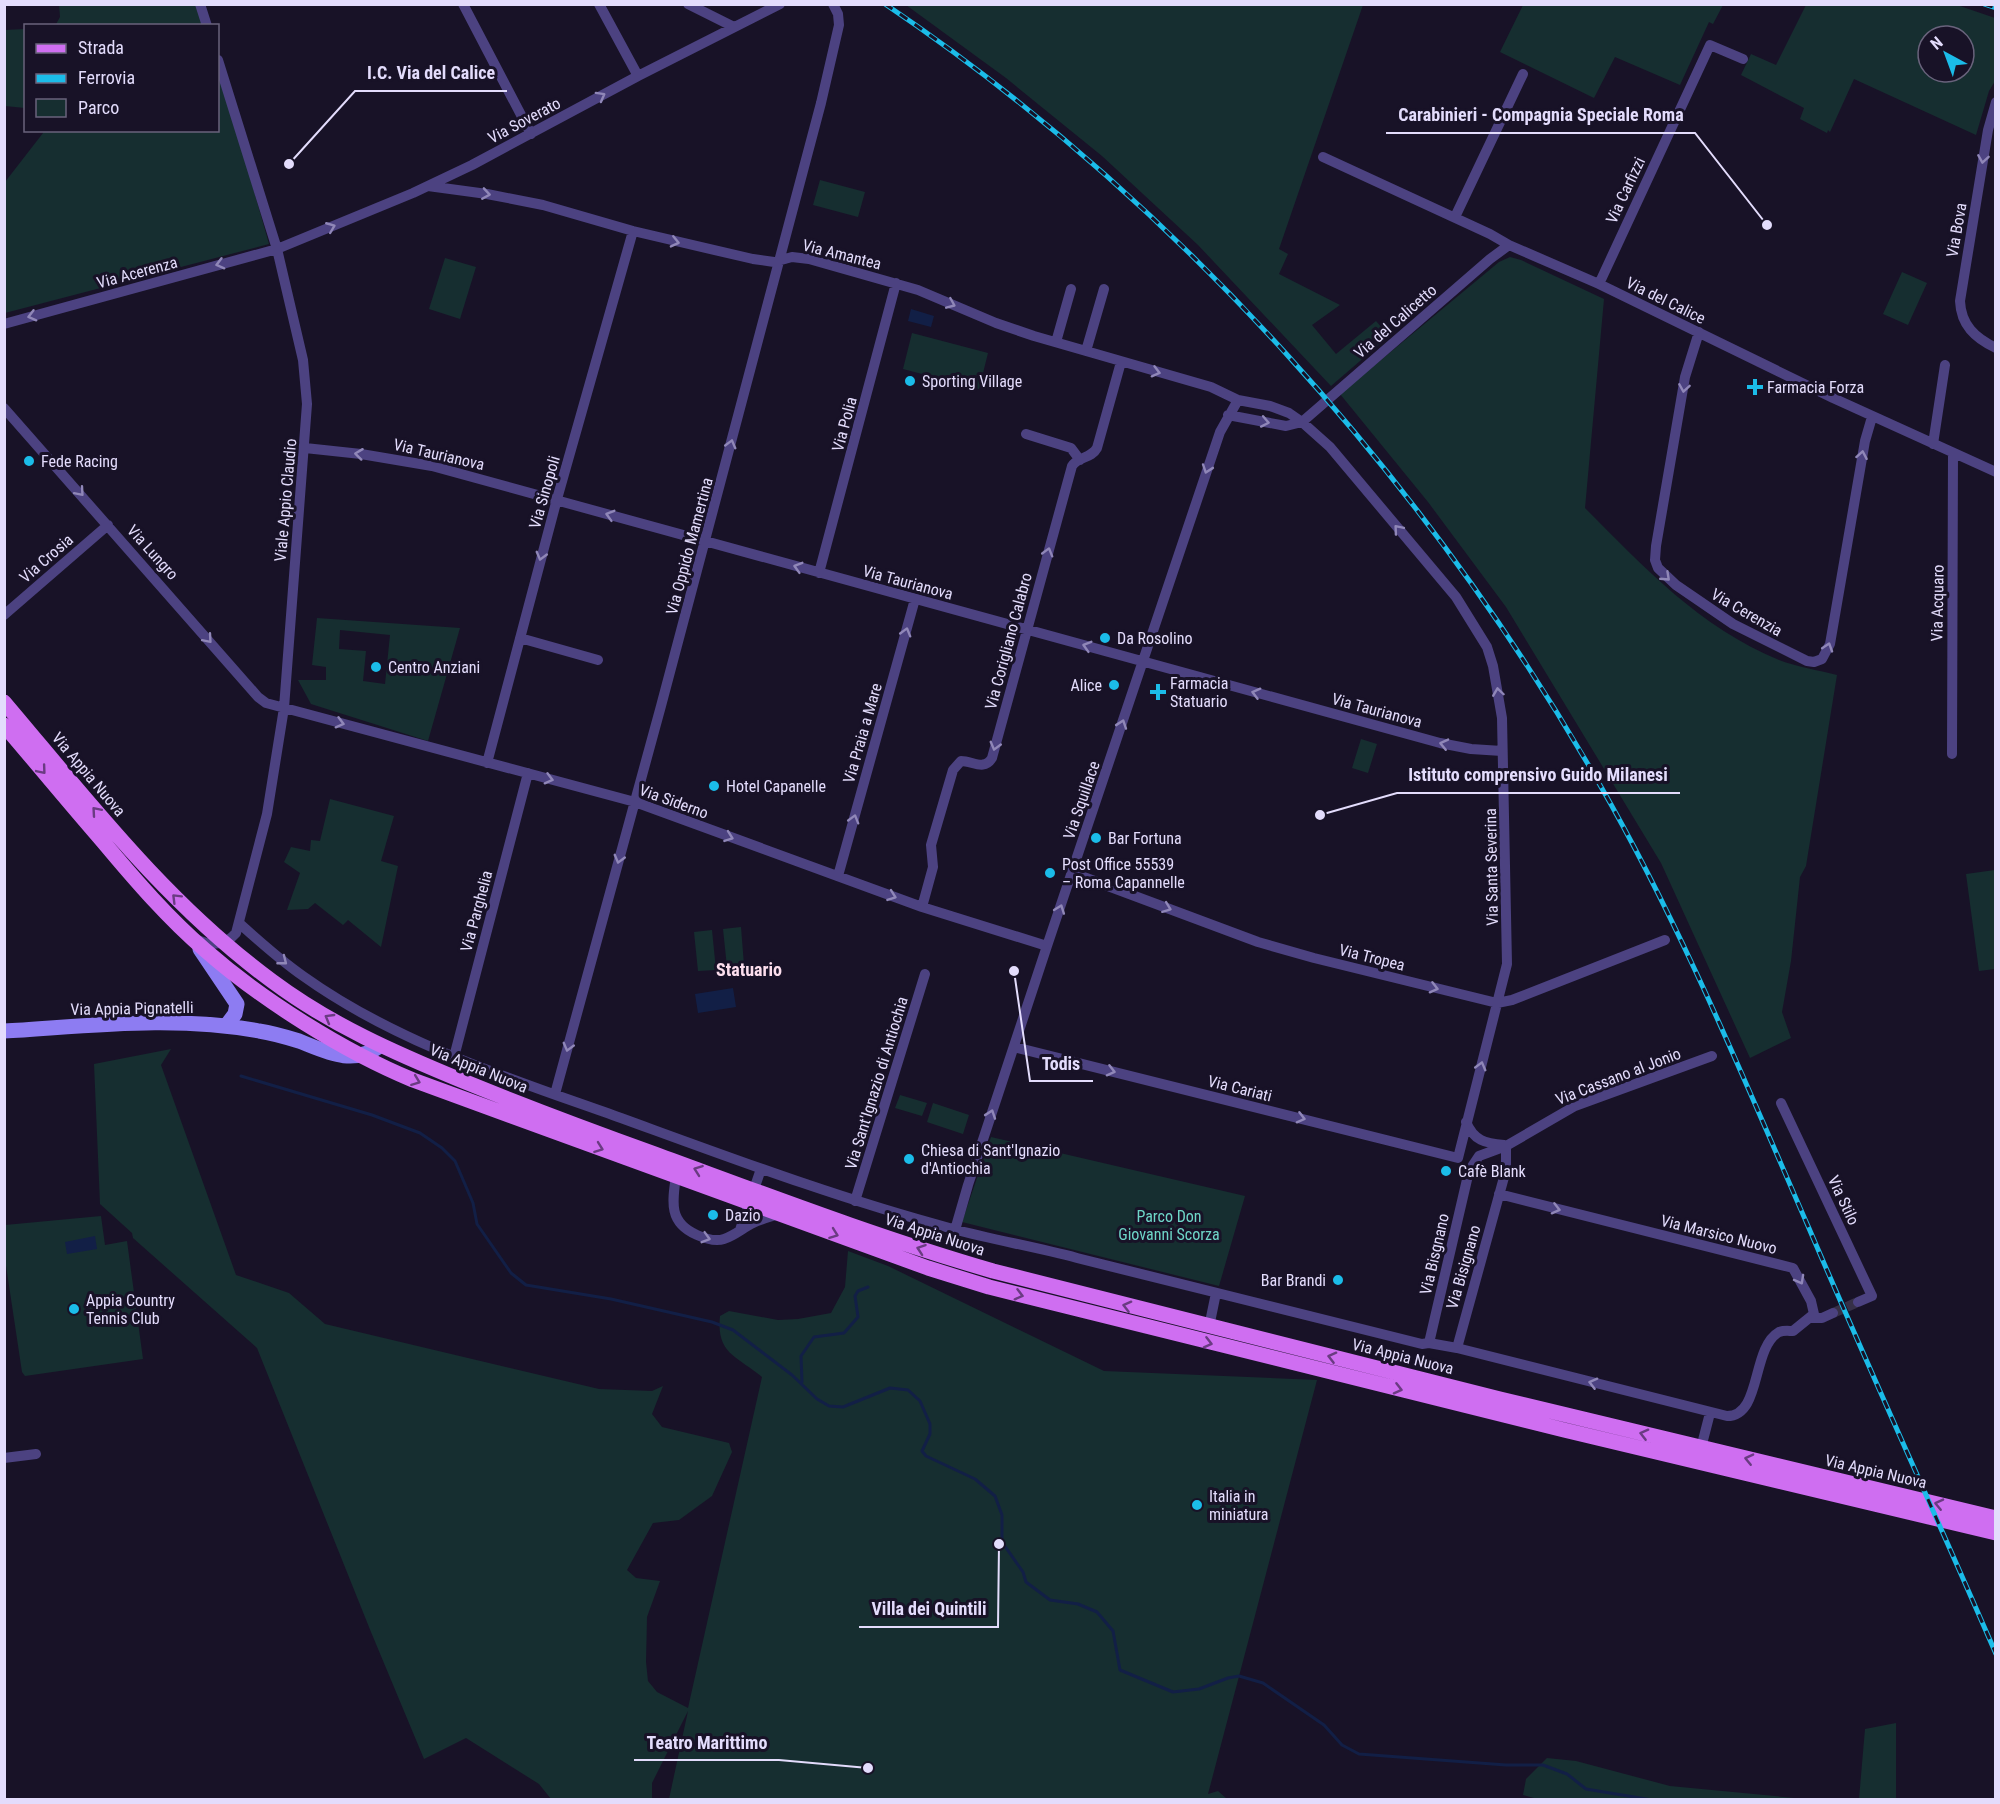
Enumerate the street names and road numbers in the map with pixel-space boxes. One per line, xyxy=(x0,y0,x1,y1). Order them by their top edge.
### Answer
street label: Via Soverato xyxy=(485,93,564,147)
street label: Via Carfizzi xyxy=(1602,154,1649,226)
street label: Via Bova xyxy=(1942,201,1971,259)
street label: Via Amantea xyxy=(800,236,883,273)
street label: Via Acerenza xyxy=(95,253,180,292)
street label: Via del Calice xyxy=(1623,273,1708,328)
street label: Via del Calicetto xyxy=(1350,280,1440,362)
street label: Via Polia xyxy=(828,395,861,454)
street label: Via Taurianova xyxy=(392,435,486,474)
street label: Viale Appio Claudio xyxy=(271,438,300,562)
street label: Via Sinopoli xyxy=(525,453,564,531)
street label: Via Oppido Mamertina xyxy=(662,476,717,617)
street label: Via Lungro xyxy=(123,521,182,584)
street label: Via Crosia xyxy=(16,530,77,587)
street label: Via Taurianova xyxy=(861,561,955,604)
street label: Via Acquaro xyxy=(1927,564,1948,642)
street label: Via Corigliano Calabro xyxy=(981,571,1036,712)
street label: Via Cerenzia xyxy=(1708,584,1786,640)
street label: Via Praia a Mare xyxy=(839,681,886,785)
street label: Via Taurianova xyxy=(1330,689,1424,732)
street label: Via Appia Nuova xyxy=(48,728,129,820)
street label: Via Squillace xyxy=(1059,758,1104,842)
street label: Via Siderno xyxy=(637,780,711,823)
street label: Via Santa Severina xyxy=(1481,808,1502,926)
street label: Via Parghelia xyxy=(457,868,496,954)
street label: Via Tropea xyxy=(1337,940,1407,975)
street label: Via Sant'Ignazio di Antiochia xyxy=(841,994,912,1172)
street label: Via Appia Pignatelli xyxy=(70,998,194,1019)
street label: Via Appia Nuova xyxy=(427,1040,531,1097)
street label: Via Cassano al Jonio xyxy=(1553,1044,1684,1109)
street label: Via Cariati xyxy=(1206,1071,1274,1106)
street label: Via Stilo xyxy=(1824,1172,1863,1228)
street label: Via Appia Nuova xyxy=(882,1209,987,1260)
street label: Via Marsico Nuovo xyxy=(1659,1211,1779,1258)
street label: Via Bisgnano xyxy=(1416,1212,1453,1297)
street label: Via Bisignano xyxy=(1442,1223,1485,1311)
street label: Via Appia Nuova xyxy=(1350,1335,1456,1378)
street label: Via Appia Nuova xyxy=(1823,1451,1929,1492)

